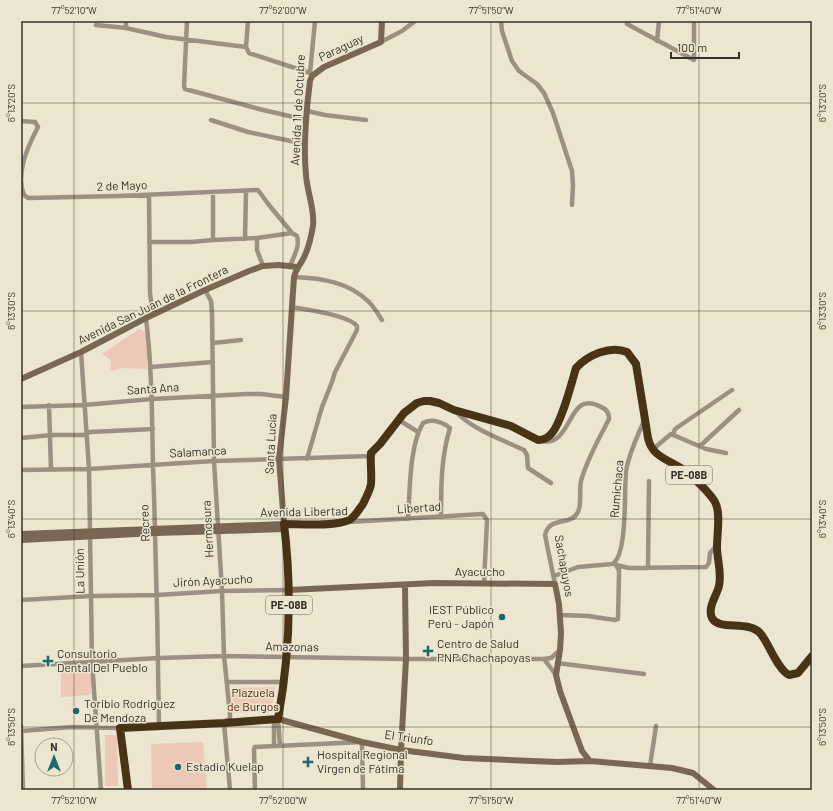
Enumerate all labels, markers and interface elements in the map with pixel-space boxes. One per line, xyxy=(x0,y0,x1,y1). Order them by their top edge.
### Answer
text: 77°52'10"W xyxy=(51,4,97,16)
text: 77°52'00"W xyxy=(259,4,307,16)
text: 77°51'50"W xyxy=(468,4,514,16)
text: 77°51'40"W xyxy=(676,4,722,16)
street label: Paraguay xyxy=(316,30,366,64)
scale bar xyxy=(671,34,739,60)
text: 100 m xyxy=(677,40,707,54)
street label: Avenida 11 de Octubre xyxy=(287,54,307,166)
text: 6°13'20"S xyxy=(5,84,17,122)
text: 6°13'20"S xyxy=(816,84,828,122)
street label: 2 de Mayo xyxy=(96,177,148,193)
street label: Avenida San Juan de la Frontera xyxy=(75,262,230,347)
text: 6°13'30"S xyxy=(5,292,17,330)
text: 6°13'30"S xyxy=(816,292,828,330)
street label: Santa Ana xyxy=(126,379,180,397)
street label: Santa Lucía xyxy=(261,413,279,475)
street label: Salamanca xyxy=(169,443,227,459)
street label: Rumichaca xyxy=(607,459,626,518)
road number: PE-08B xyxy=(666,466,712,484)
street label: Libertad xyxy=(396,498,442,516)
text: 6°13'40"S xyxy=(5,500,17,538)
street label: Hermosura xyxy=(199,500,216,558)
text: 6°13'40"S xyxy=(816,500,828,538)
street label: Avenida Libertad xyxy=(260,503,348,519)
street label: Recreo xyxy=(136,504,152,542)
street label: Sachapuyos xyxy=(553,534,577,598)
street label: La Unión xyxy=(72,548,86,594)
street label: Ayacucho xyxy=(455,564,505,578)
street label: Jirón Ayacucho xyxy=(173,571,253,589)
road number: PE-08B xyxy=(266,596,312,614)
place label: IEST Público Perú - Japón xyxy=(428,602,494,630)
marker: IEST Público Perú - Japón xyxy=(497,612,507,622)
place label: Centro de Salud PNP Chachapoyas xyxy=(437,636,531,664)
street label: Amazonas xyxy=(265,639,319,653)
marker: Centro de Salud PNP Chachapoyas xyxy=(422,645,434,657)
place label: Consultorio Dental Del Pueblo xyxy=(57,646,148,674)
marker: Consultorio Dental Del Pueblo xyxy=(42,655,54,667)
park label: Plazuela de Burgos xyxy=(227,685,279,713)
place label: Toribio Rodriguez De Mendoza xyxy=(84,696,175,724)
marker: Toribio Rodriguez De Mendoza xyxy=(71,706,81,716)
text: 6°13'50"S xyxy=(5,708,17,746)
text: 6°13'50"S xyxy=(816,708,828,746)
street label: El Triunfo xyxy=(384,727,434,747)
north arrow xyxy=(34,737,74,777)
text: N xyxy=(50,740,58,753)
place label: Hospital Regional Virgen de Fátima xyxy=(317,747,408,775)
marker: Hospital Regional Virgen de Fátima xyxy=(302,756,314,768)
place label: Estadio Kuelap xyxy=(186,759,264,773)
marker: Estadio Kuelap xyxy=(173,762,183,772)
text: 77°52'10"W xyxy=(51,794,97,806)
text: 77°52'00"W xyxy=(259,794,307,806)
text: 77°51'50"W xyxy=(468,794,514,806)
text: 77°51'40"W xyxy=(676,794,722,806)

